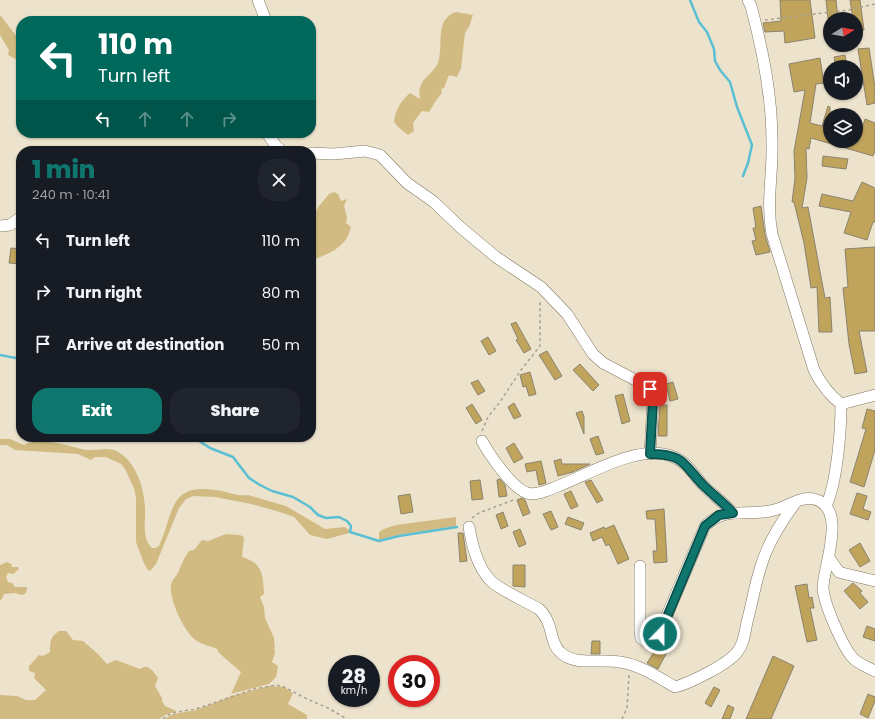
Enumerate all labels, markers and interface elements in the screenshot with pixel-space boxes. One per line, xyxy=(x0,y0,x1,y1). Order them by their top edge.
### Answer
north arrow xyxy=(823,12,863,52)
map controls xyxy=(823,12,863,148)
text: 110 m xyxy=(98,25,173,64)
icon: left xyxy=(32,32,84,84)
button: sound xyxy=(823,60,863,100)
text: Turn left xyxy=(98,63,170,88)
icon: left xyxy=(92,108,114,130)
icon: ahead xyxy=(134,108,156,130)
icon: ahead xyxy=(176,108,198,130)
icon: right xyxy=(218,108,240,130)
button: layers xyxy=(823,108,863,148)
text: 1 min xyxy=(32,153,95,186)
button: close xyxy=(258,159,300,201)
text: 240 m · 10:41 xyxy=(32,185,110,204)
icon: left xyxy=(32,229,54,251)
text: Turn left xyxy=(66,230,130,251)
text: 110 m xyxy=(262,230,300,251)
icon: right xyxy=(32,281,54,303)
text: Turn right xyxy=(66,282,142,303)
text: 80 m xyxy=(262,282,300,303)
icon: arrive xyxy=(32,333,54,355)
text: Arrive at destination xyxy=(66,334,224,355)
text: 50 m xyxy=(262,334,300,355)
pin xyxy=(633,372,667,406)
icon: arrive xyxy=(639,378,661,400)
button: Exit xyxy=(32,388,162,434)
button: Share xyxy=(170,388,300,434)
position arrow xyxy=(639,613,681,655)
speed limit sign: 30 xyxy=(388,655,440,707)
text: 28 xyxy=(342,662,366,690)
text: km/h xyxy=(341,683,367,698)

